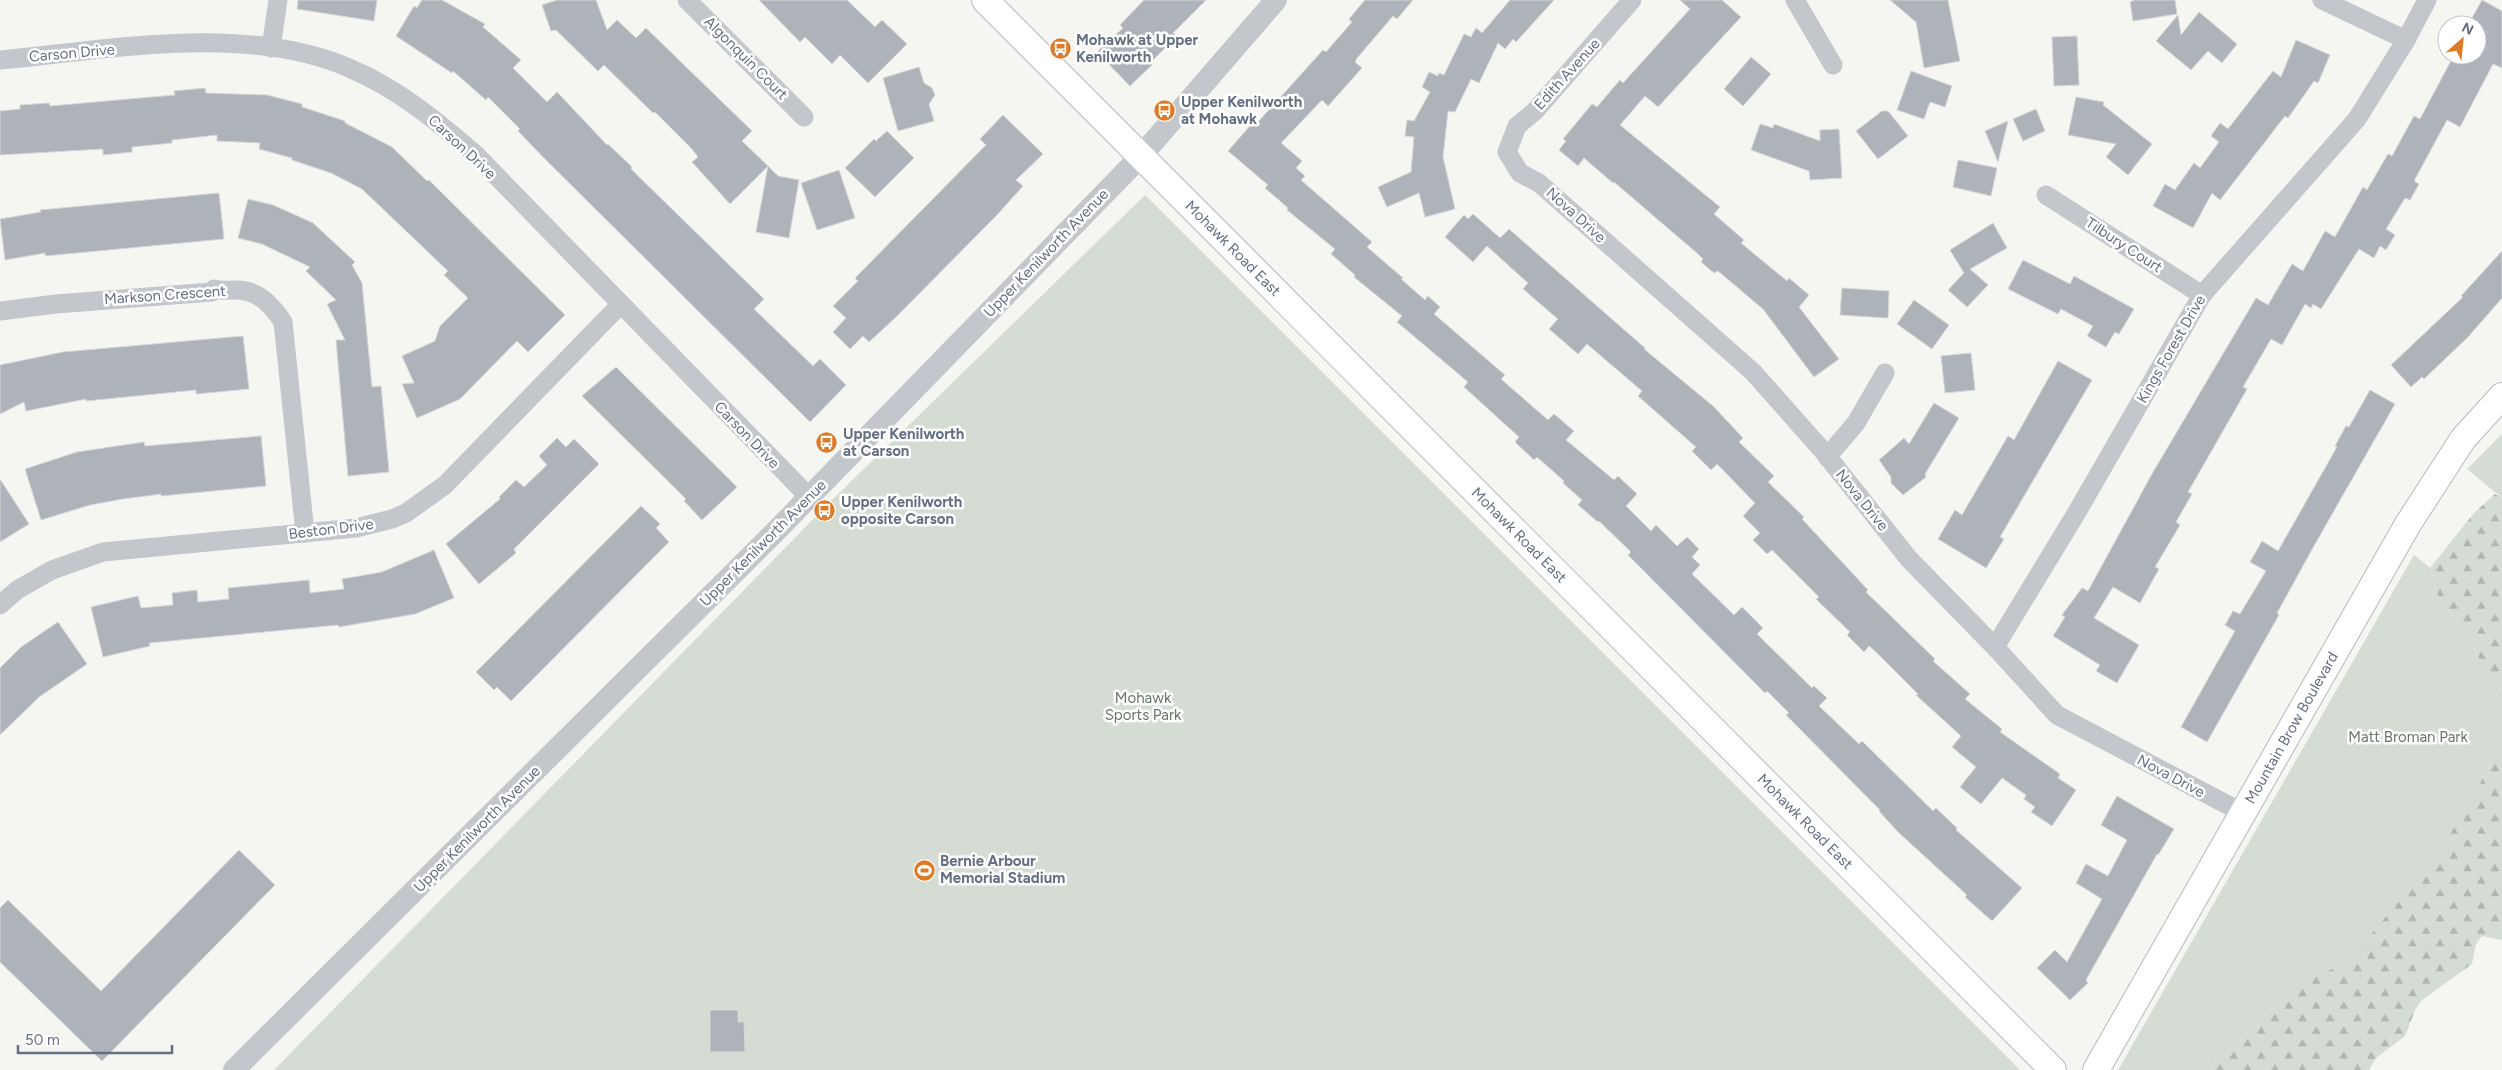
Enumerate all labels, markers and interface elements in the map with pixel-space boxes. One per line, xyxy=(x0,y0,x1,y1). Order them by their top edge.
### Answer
street label: Algonquin Court xyxy=(701,13,792,104)
north arrow xyxy=(2437,15,2487,65)
text: N xyxy=(2459,19,2476,39)
place label: Mohawk at Upper Kenilworth xyxy=(1076,31,1199,66)
street label: Edith Avenue xyxy=(1530,35,1604,113)
bus stop icon: Mohawk at Upper Kenilworth xyxy=(1048,37,1072,61)
street label: Carson Drive xyxy=(28,40,116,66)
place label: Upper Kenilworth at Mohawk xyxy=(1181,93,1302,128)
bus stop icon: Upper Kenilworth at Mohawk xyxy=(1153,99,1177,123)
street label: Carson Drive xyxy=(424,111,500,183)
street label: Nova Drive xyxy=(1543,184,1609,246)
street label: Upper Kenilworth Avenue xyxy=(980,185,1112,321)
street label: Mohawk Road East xyxy=(1182,197,1285,300)
street label: Tilbury Court xyxy=(2082,214,2166,277)
street label: Markson Crescent xyxy=(104,282,227,308)
street label: Kings Forest Drive xyxy=(2133,292,2209,406)
street label: Carson Drive xyxy=(711,398,783,472)
place label: Upper Kenilworth at Carson xyxy=(843,425,964,460)
bus stop icon: Upper Kenilworth at Carson xyxy=(815,431,839,455)
street label: Nova Drive xyxy=(1832,466,1892,534)
street label: Upper Kenilworth Avenue xyxy=(696,476,830,610)
street label: Mohawk Road East xyxy=(1468,484,1571,587)
place label: Upper Kenilworth opposite Carson xyxy=(841,493,962,528)
bus stop icon: Upper Kenilworth opposite Carson xyxy=(813,499,837,523)
street label: Beston Drive xyxy=(287,515,375,543)
street label: Mountain Brow Boulevard xyxy=(2241,649,2342,807)
park label: Mohawk Sports Park xyxy=(1105,689,1182,724)
park label: Matt Broman Park xyxy=(2348,728,2468,746)
street label: Nova Drive xyxy=(2134,751,2208,801)
street label: Upper Kenilworth Avenue xyxy=(410,762,544,896)
street label: Mohawk Road East xyxy=(1754,770,1857,873)
place label: Bernie Arbour Memorial Stadium xyxy=(940,852,1065,887)
sports icon: Bernie Arbour Memorial Stadium xyxy=(912,858,936,882)
scale bar xyxy=(18,1022,171,1054)
text: 50 m xyxy=(25,1031,60,1049)

